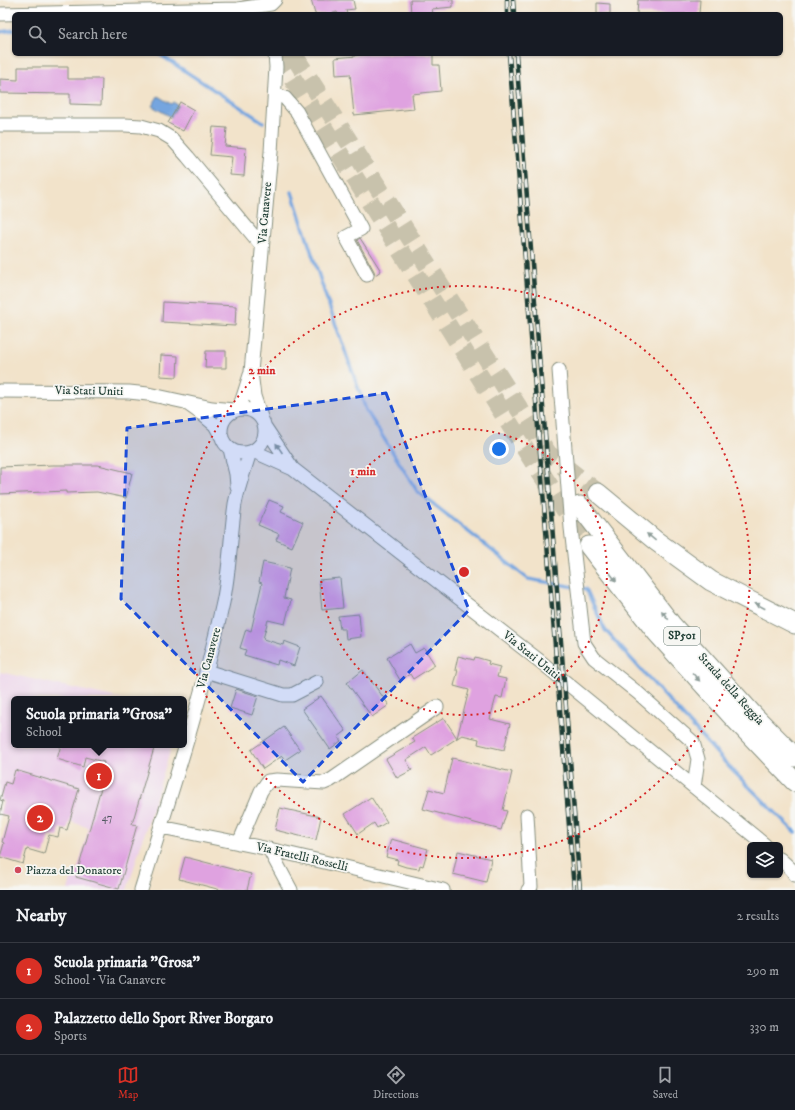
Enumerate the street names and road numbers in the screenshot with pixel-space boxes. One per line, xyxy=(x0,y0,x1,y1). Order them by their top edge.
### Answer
street label: Via Canavere xyxy=(255,181,275,246)
street label: Via Stati Uniti xyxy=(54,383,123,399)
street label: Via Canavere xyxy=(193,626,224,691)
street label: Via Stati Uniti xyxy=(499,627,562,682)
road number: SP501 xyxy=(664,627,700,645)
street label: Strada della Reggia xyxy=(695,650,768,729)
street label: Via Fratelli Rosselli xyxy=(254,839,349,875)

